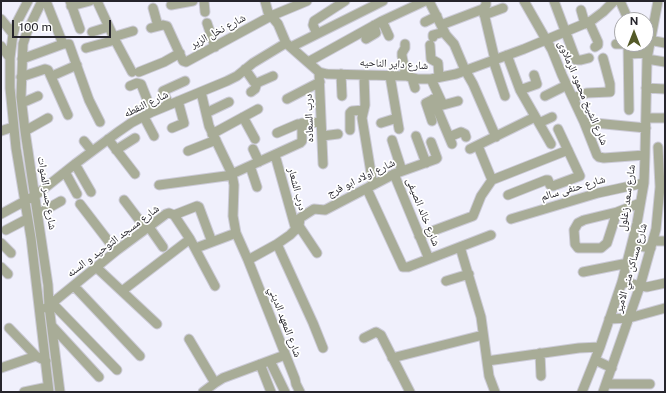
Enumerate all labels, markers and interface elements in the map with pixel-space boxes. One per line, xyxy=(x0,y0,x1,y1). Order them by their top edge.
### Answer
street label: شارع نخل الزير xyxy=(188,11,248,51)
scale bar xyxy=(14,12,113,38)
north arrow xyxy=(614,12,654,52)
text: N xyxy=(630,15,638,27)
text: 100 m xyxy=(19,20,52,34)
street label: شارع الشيخ محمود الرملاوى xyxy=(555,39,611,147)
street label: شارع داير الناحيه xyxy=(359,56,429,72)
street label: شارع النقطه xyxy=(122,88,170,120)
street label: درب السعاده xyxy=(302,93,316,143)
street label: شارع جسر المنوات xyxy=(35,155,59,231)
street label: شارع اولاد ابو فرج xyxy=(325,156,397,200)
street label: شارع سعد زغلول xyxy=(616,164,638,232)
street label: درب الشعار xyxy=(285,166,309,212)
street label: شارع حنفى سالم xyxy=(539,172,607,204)
street label: شارع خالد الصيفى xyxy=(403,176,443,248)
street label: شارع مسجد التوحيد و السنه xyxy=(64,202,162,280)
street label: شارع مساكن مني الامير xyxy=(612,222,650,314)
street label: شارع المعهد الديني xyxy=(266,285,304,359)

